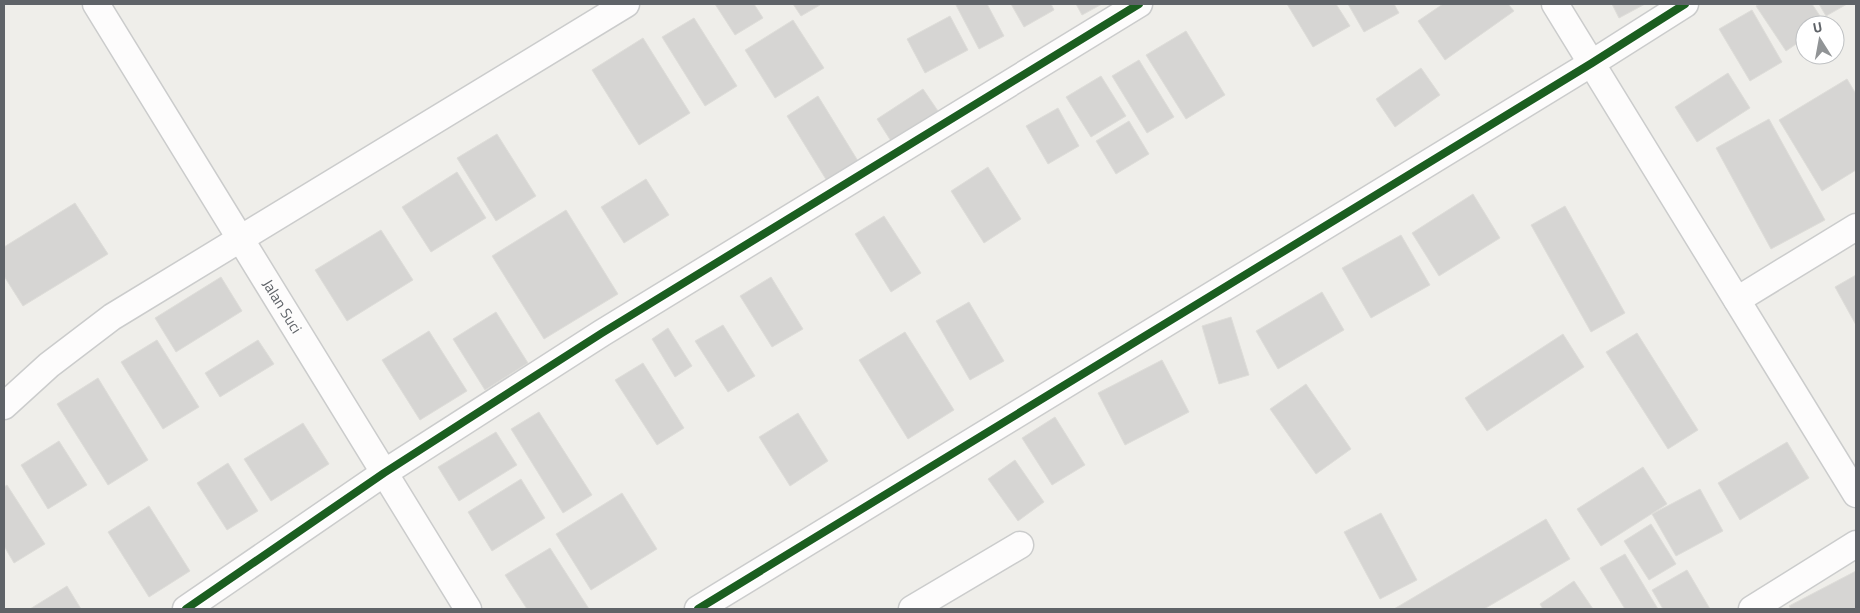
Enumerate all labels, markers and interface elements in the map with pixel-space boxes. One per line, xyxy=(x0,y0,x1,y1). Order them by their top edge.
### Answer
north arrow xyxy=(1795,15,1845,65)
text: U xyxy=(1811,16,1824,38)
street label: Jalan Suci xyxy=(257,274,308,338)

